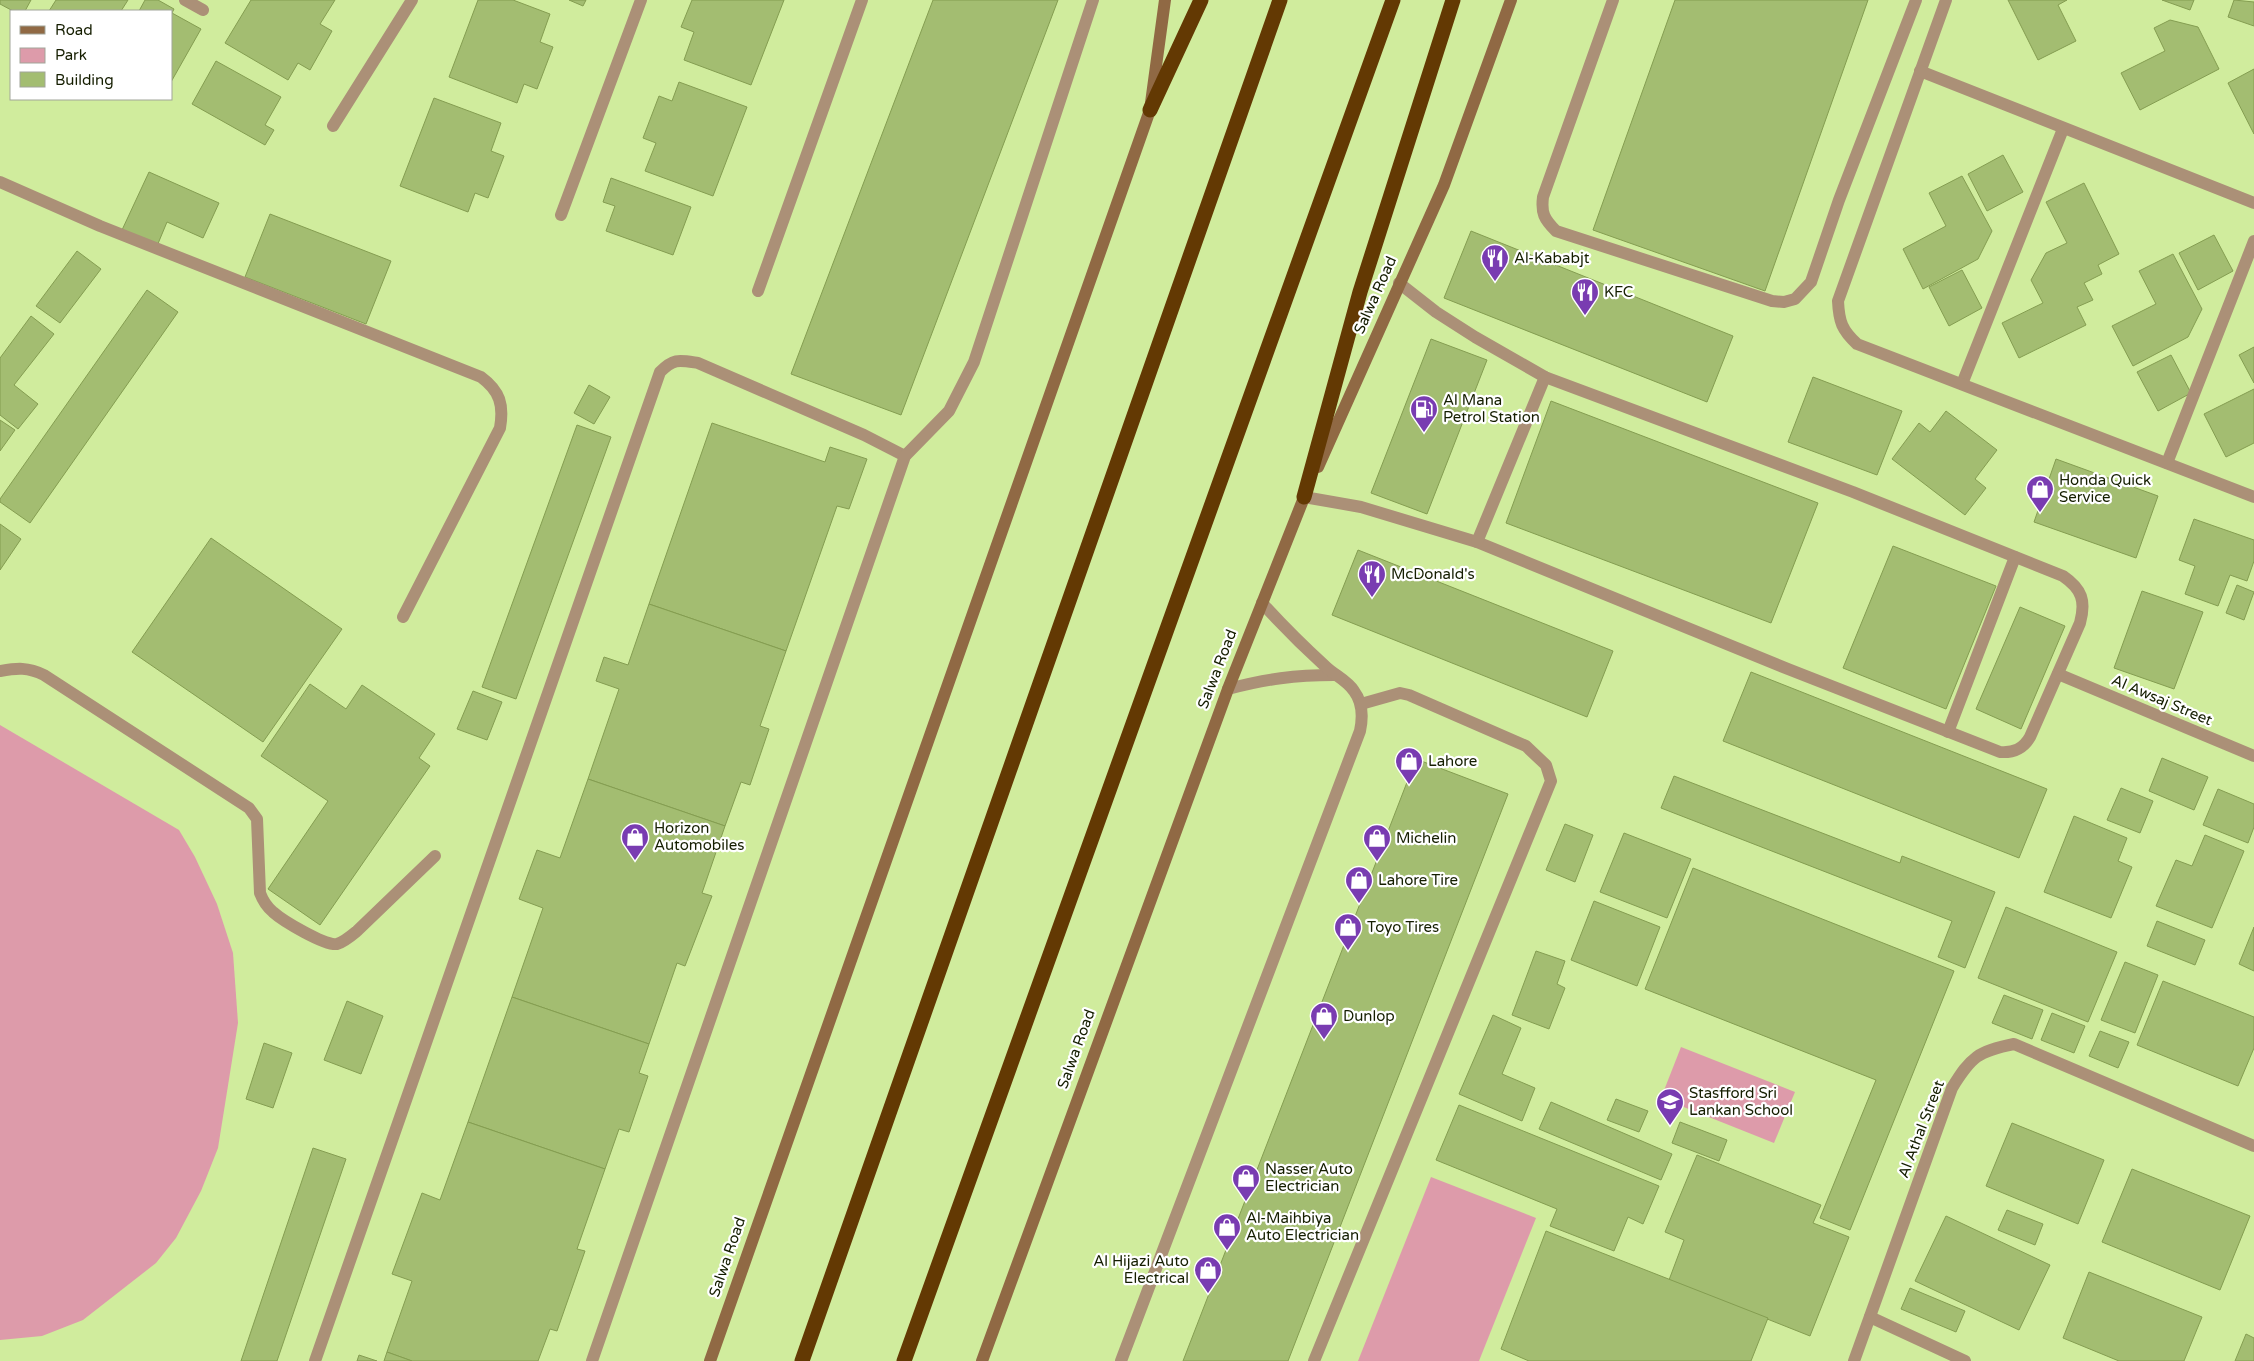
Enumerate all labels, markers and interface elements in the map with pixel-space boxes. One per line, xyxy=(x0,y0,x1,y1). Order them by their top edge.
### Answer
legend xyxy=(10,10,172,100)
text: Road xyxy=(55,21,93,39)
text: Park xyxy=(55,46,87,64)
text: Building xyxy=(55,71,114,89)
restaurant icon: Al-Kababjt xyxy=(1480,243,1510,282)
place label: Al-Kababjt xyxy=(1514,249,1590,267)
street label: Salwa Road xyxy=(1350,253,1400,337)
restaurant icon: KFC xyxy=(1570,277,1600,316)
place label: KFC xyxy=(1604,283,1633,301)
place label: Al Mana Petrol Station xyxy=(1443,391,1540,426)
fuel station icon: Al Mana Petrol Station xyxy=(1409,394,1439,433)
place label: Honda Quick Service xyxy=(2059,471,2151,506)
shop icon: Honda Quick Service xyxy=(2025,474,2055,513)
restaurant icon: McDonald's xyxy=(1357,559,1387,598)
place label: McDonald's xyxy=(1391,565,1475,583)
street label: Salwa Road xyxy=(1194,627,1240,711)
street label: Al Awsaj Street xyxy=(2109,671,2215,729)
shop icon: Lahore xyxy=(1394,746,1424,785)
place label: Lahore xyxy=(1428,752,1477,770)
place label: Horizon Automobiles xyxy=(654,819,744,854)
shop icon: Horizon Automobiles xyxy=(620,822,650,861)
shop icon: Michelin xyxy=(1362,823,1392,862)
place label: Michelin xyxy=(1396,829,1456,847)
shop icon: Lahore Tire xyxy=(1344,865,1374,904)
place label: Lahore Tire xyxy=(1378,871,1458,889)
shop icon: Toyo Tires xyxy=(1333,912,1363,951)
place label: Toyo Tires xyxy=(1367,918,1439,936)
shop icon: Dunlop xyxy=(1309,1001,1339,1040)
street label: Salwa Road xyxy=(1053,1007,1099,1091)
place label: Dunlop xyxy=(1343,1007,1395,1025)
street label: Al Athal Street xyxy=(1894,1077,1948,1180)
place label: Stasfford Sri Lankan School xyxy=(1689,1084,1793,1119)
school or university icon: Stasfford Sri Lankan School xyxy=(1655,1087,1685,1126)
place label: Nasser Auto Electrician xyxy=(1265,1160,1353,1195)
shop icon: Nasser Auto Electrician xyxy=(1231,1163,1261,1202)
place label: Al-Maihbiya Auto Electrician xyxy=(1246,1209,1359,1244)
shop icon: Al-Maihbiya Auto Electrician xyxy=(1212,1212,1242,1251)
street label: Salwa Road xyxy=(705,1215,749,1299)
place label: Al Hijazi Auto Electrical xyxy=(1093,1252,1189,1287)
shop icon: Al Hijazi Auto Electrical xyxy=(1193,1255,1223,1294)

